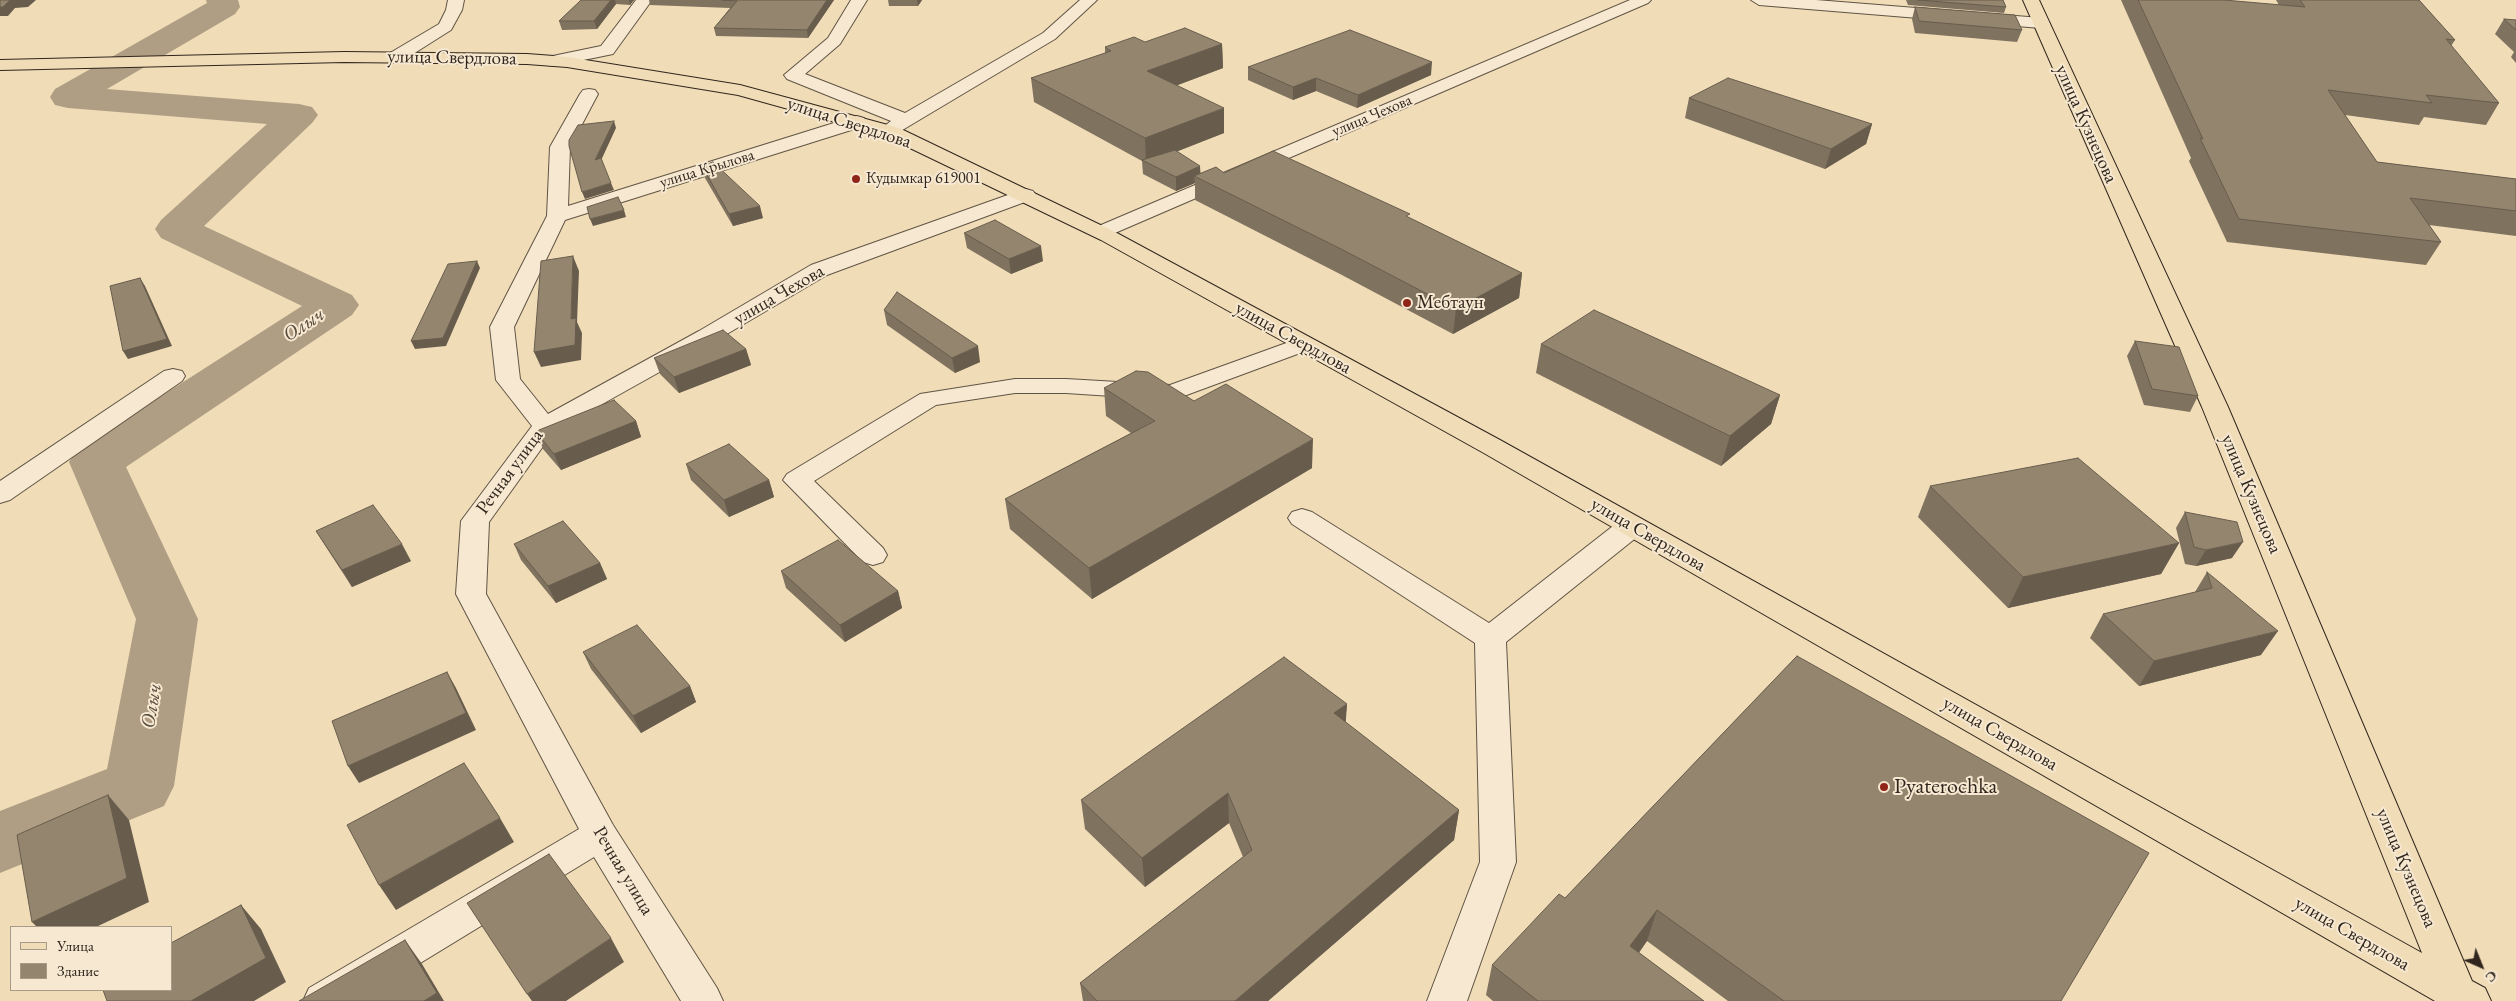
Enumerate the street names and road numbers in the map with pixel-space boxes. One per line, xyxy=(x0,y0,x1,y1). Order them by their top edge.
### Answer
street label: улица Свердлова xyxy=(387,45,517,71)
street label: улица Кузнецова xyxy=(2050,61,2122,187)
street label: улица Чехова xyxy=(1329,91,1415,141)
street label: улица Свердлова xyxy=(784,92,914,154)
street label: улица Крылова xyxy=(657,145,757,193)
street label: улица Чехова xyxy=(730,260,828,330)
street label: улица Свердлова xyxy=(1231,297,1355,379)
street label: Речная улица xyxy=(472,425,548,519)
street label: улица Кузнецова xyxy=(2216,431,2286,557)
street label: улица Свердлова xyxy=(1586,493,1710,577)
street label: улица Свердлова xyxy=(1938,692,2062,776)
street label: улица Кузнецова xyxy=(2371,805,2441,931)
street label: Речная улица xyxy=(588,822,658,920)
street label: улица Свердлова xyxy=(2290,892,2414,976)

